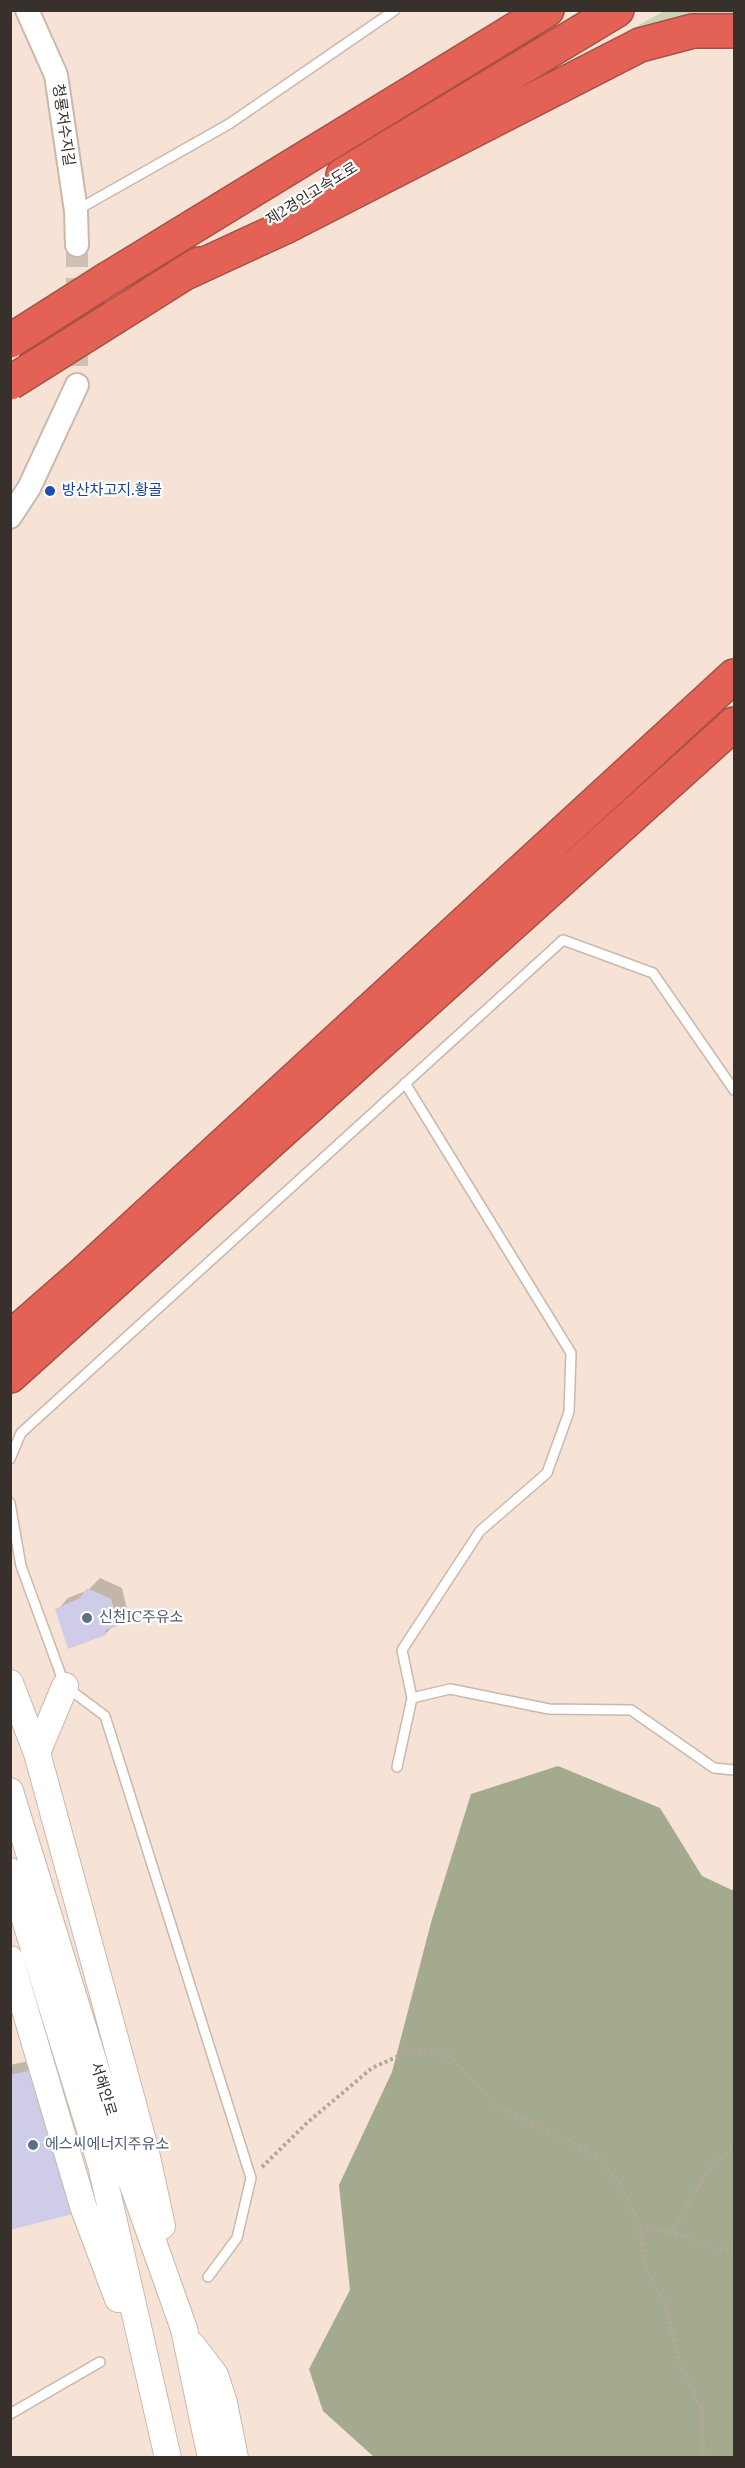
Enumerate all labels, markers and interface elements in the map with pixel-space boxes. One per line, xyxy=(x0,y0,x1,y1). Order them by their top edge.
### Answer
street label: 청룡저수지길 xyxy=(48,83,78,167)
street label: 제2경인고속도로 xyxy=(263,159,361,229)
place label: 방산차고지.황골 xyxy=(62,482,162,500)
marker: 방산차고지.황골 xyxy=(43,484,57,498)
place label: 신천IC주유소 xyxy=(99,1609,183,1627)
marker: 신천IC주유소 xyxy=(80,1611,94,1625)
street label: 서해안로 xyxy=(86,2060,120,2118)
place label: 에스씨에너지주유소 xyxy=(45,2136,169,2154)
marker: 에스씨에너지주유소 xyxy=(26,2138,40,2152)

